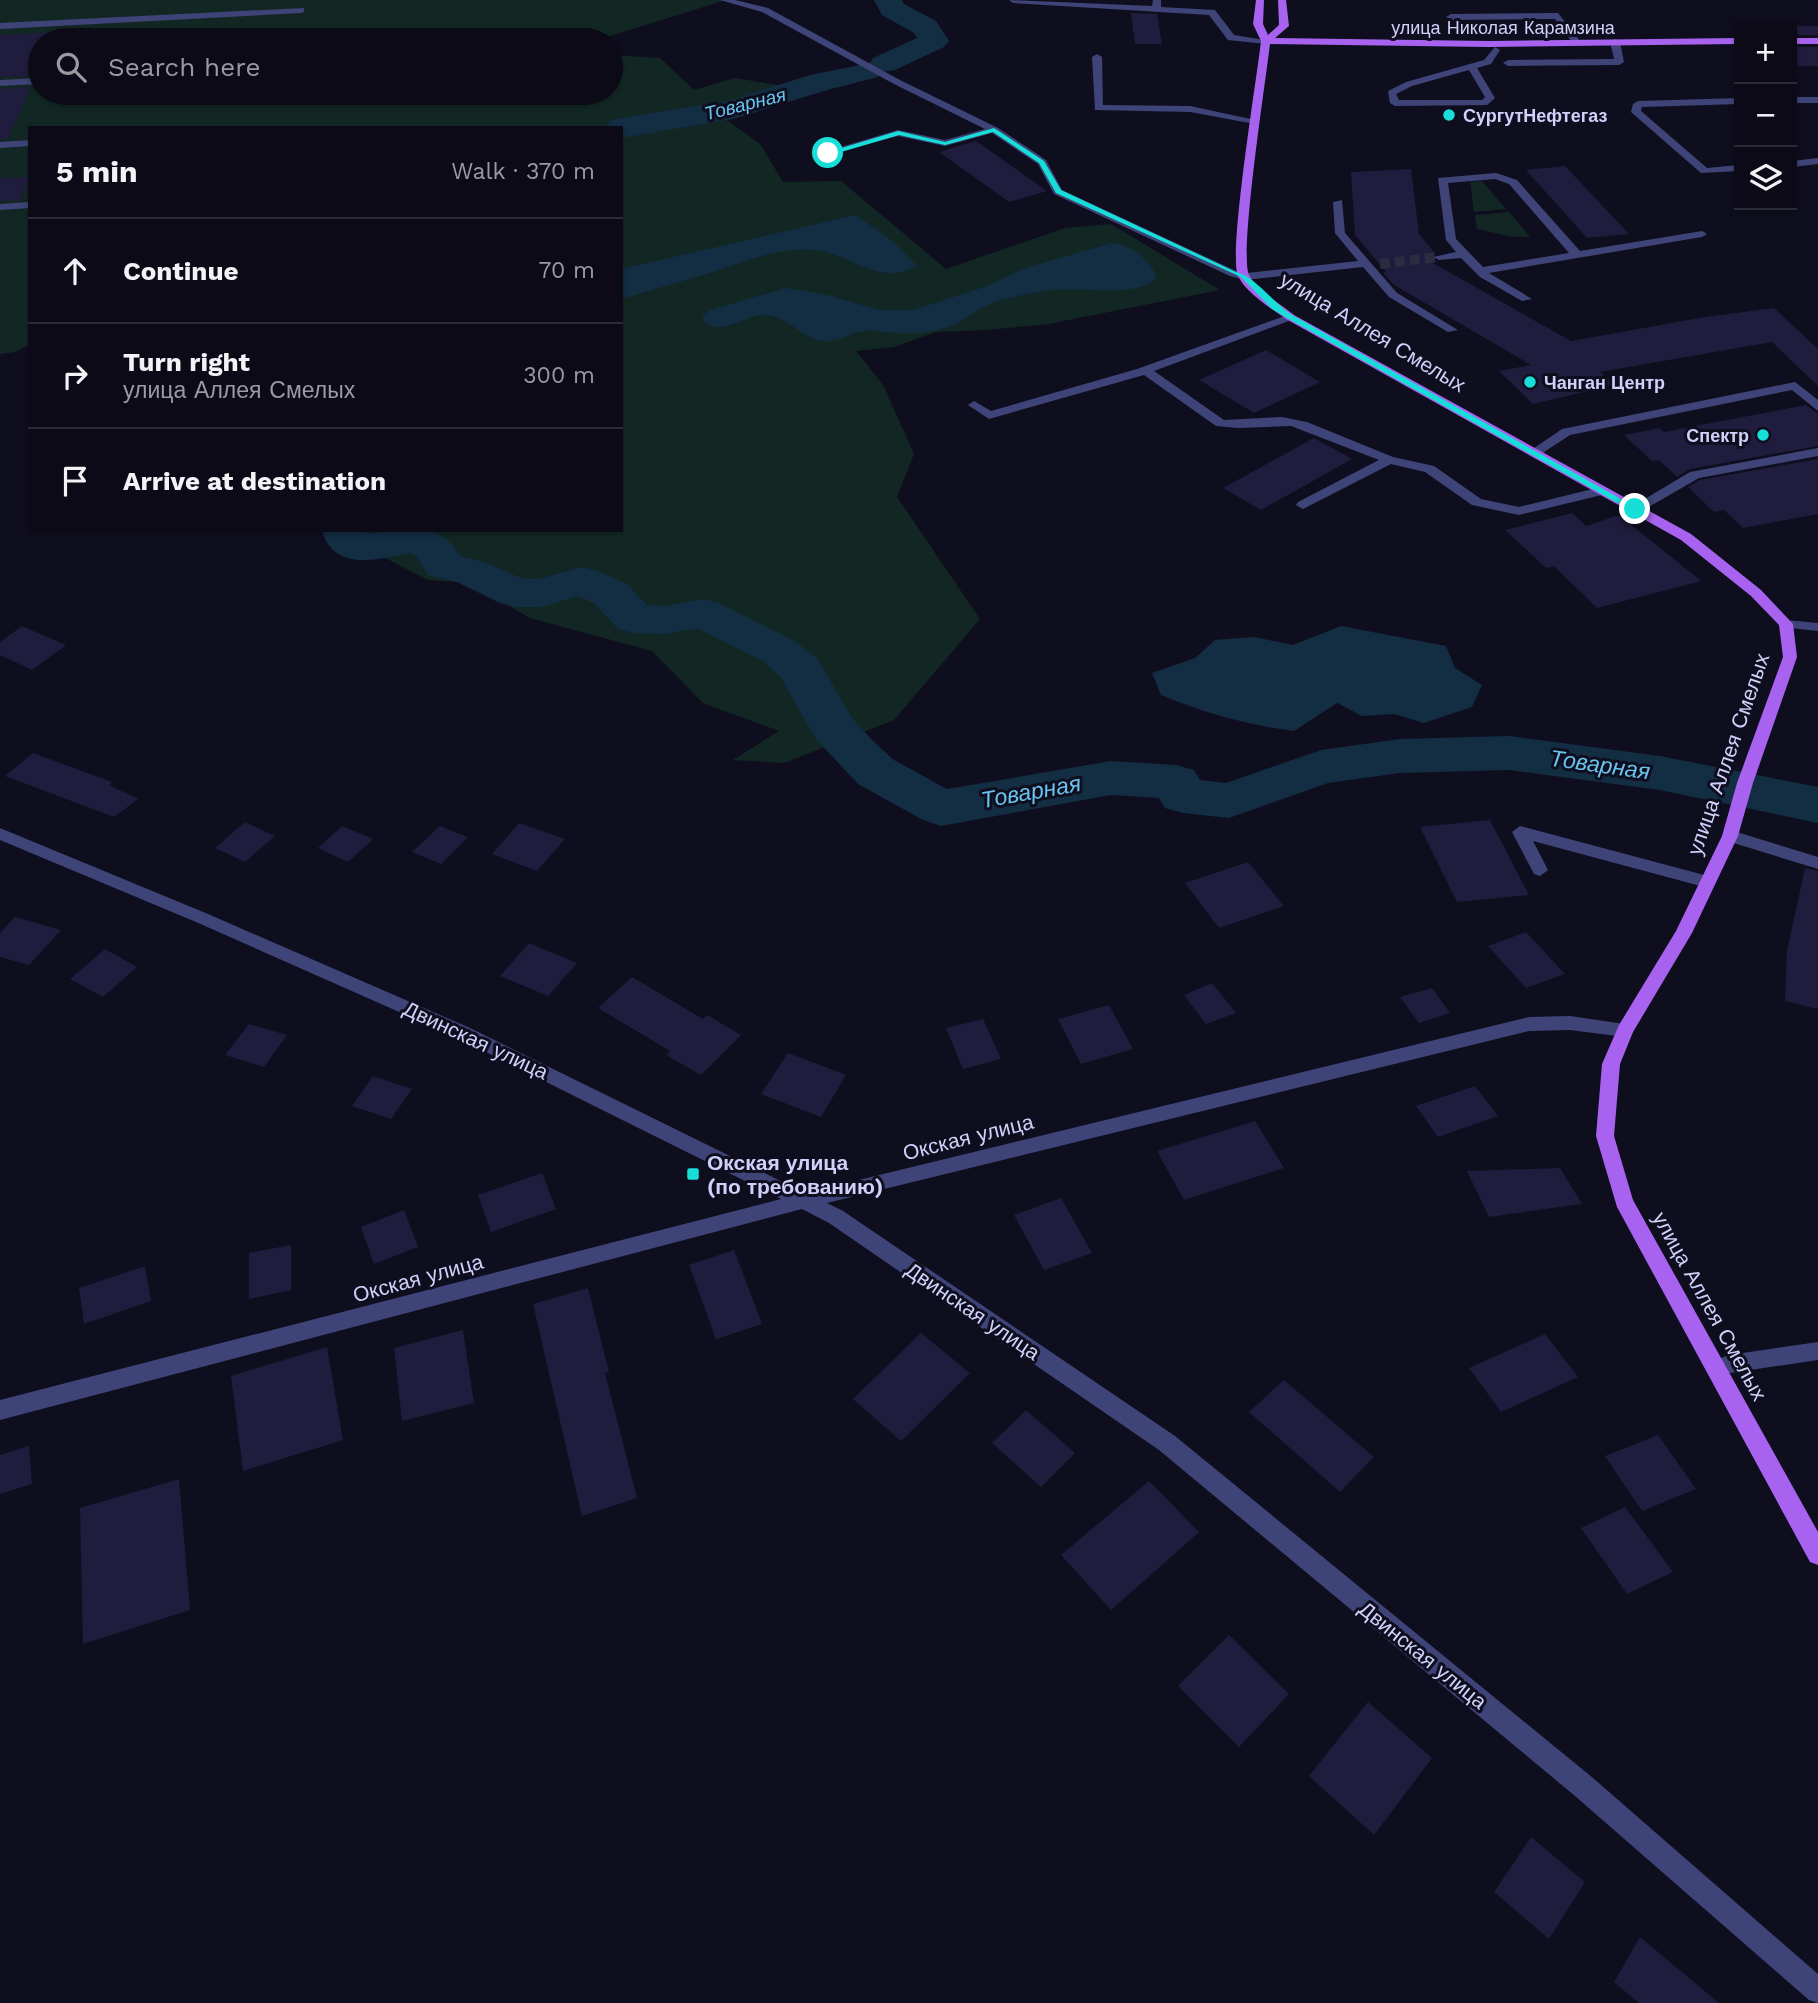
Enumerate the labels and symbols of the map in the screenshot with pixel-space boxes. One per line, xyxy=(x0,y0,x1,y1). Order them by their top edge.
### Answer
street label: улица Николая Карамзина xyxy=(1391,17,1616,38)
water label: Товарная xyxy=(702,83,788,125)
place label: СургутНефтегаз xyxy=(1463,105,1607,126)
marker: СургутНефтегаз xyxy=(1441,107,1457,123)
route start xyxy=(812,137,843,168)
street label: улица Аллея Смелых xyxy=(1276,267,1471,398)
place label: Чанган Центр xyxy=(1544,372,1665,393)
marker: Чанган Центр xyxy=(1522,374,1538,390)
place label: Спектр xyxy=(1686,425,1749,446)
marker: Спектр xyxy=(1755,427,1771,443)
route end xyxy=(1619,493,1650,524)
street label: улица Аллея Смелых xyxy=(1682,649,1774,858)
water label: Товарная xyxy=(1548,745,1652,785)
water label: Товарная xyxy=(979,770,1083,814)
street label: Двинская улица xyxy=(400,996,553,1085)
street label: Окская улица xyxy=(900,1109,1036,1165)
place label: Окская улица (по требованию) xyxy=(707,1150,883,1199)
marker: Окская улица (по требованию) xyxy=(685,1166,701,1182)
street label: улица Аллея Смелых xyxy=(1648,1207,1773,1405)
street label: Окская улица xyxy=(350,1249,486,1307)
street label: Двинская улица xyxy=(901,1257,1045,1365)
street label: Двинская улица xyxy=(1354,1596,1492,1714)

